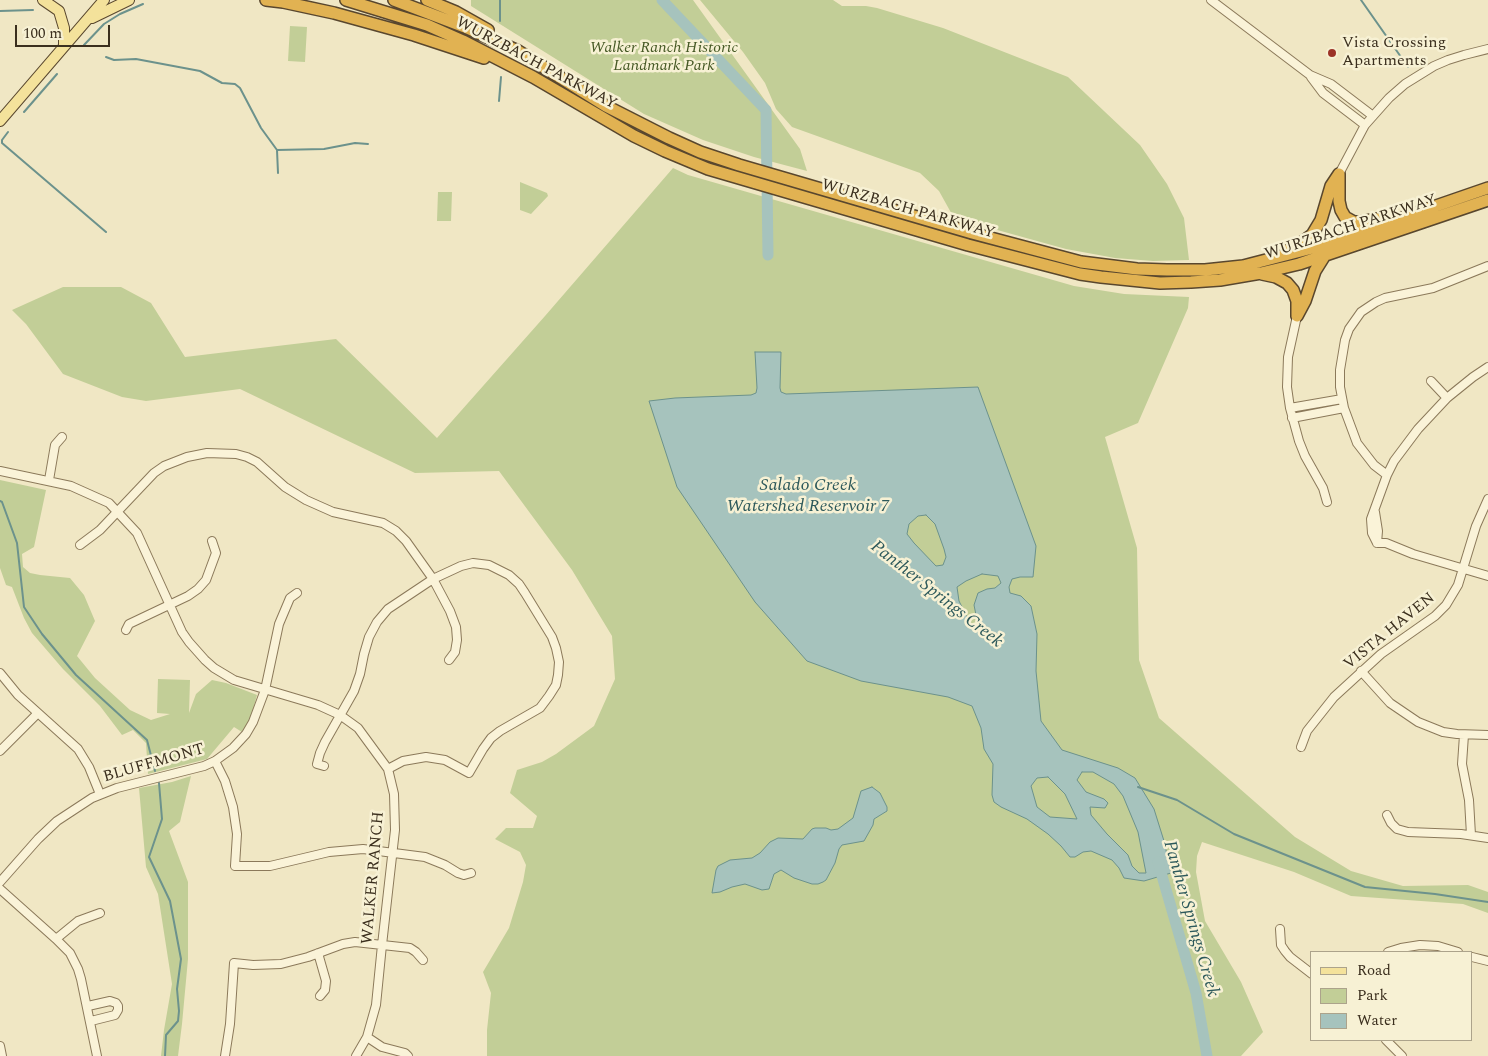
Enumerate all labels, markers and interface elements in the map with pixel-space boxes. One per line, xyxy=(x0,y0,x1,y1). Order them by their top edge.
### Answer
street label: WURZBACH PARKWAY xyxy=(452,13,620,115)
scale bar xyxy=(18,15,112,47)
text: 100 m xyxy=(23,22,62,45)
place label: Vista Crossing Apartments xyxy=(1342,34,1446,72)
park label: Walker Ranch Historic Landmark Park xyxy=(590,39,738,77)
marker: Vista Crossing Apartments xyxy=(1326,47,1338,59)
street label: WURZBACH PARKWAY xyxy=(819,176,997,244)
street label: WURZBACH PARKWAY xyxy=(1263,191,1439,265)
water label: Salado Creek Watershed Reservoir 7 xyxy=(726,475,890,518)
water label: Panther Springs Creek xyxy=(866,537,1006,653)
street label: VISTA HAVEN xyxy=(1341,589,1439,675)
street label: BLUFFMONT xyxy=(101,740,207,788)
street label: WALKER RANCH xyxy=(359,811,389,945)
water label: Panther Springs Creek xyxy=(1157,838,1223,1000)
legend xyxy=(1310,951,1473,1041)
text: Road xyxy=(1357,959,1391,982)
text: Park xyxy=(1357,984,1388,1007)
text: Water xyxy=(1357,1009,1397,1032)

